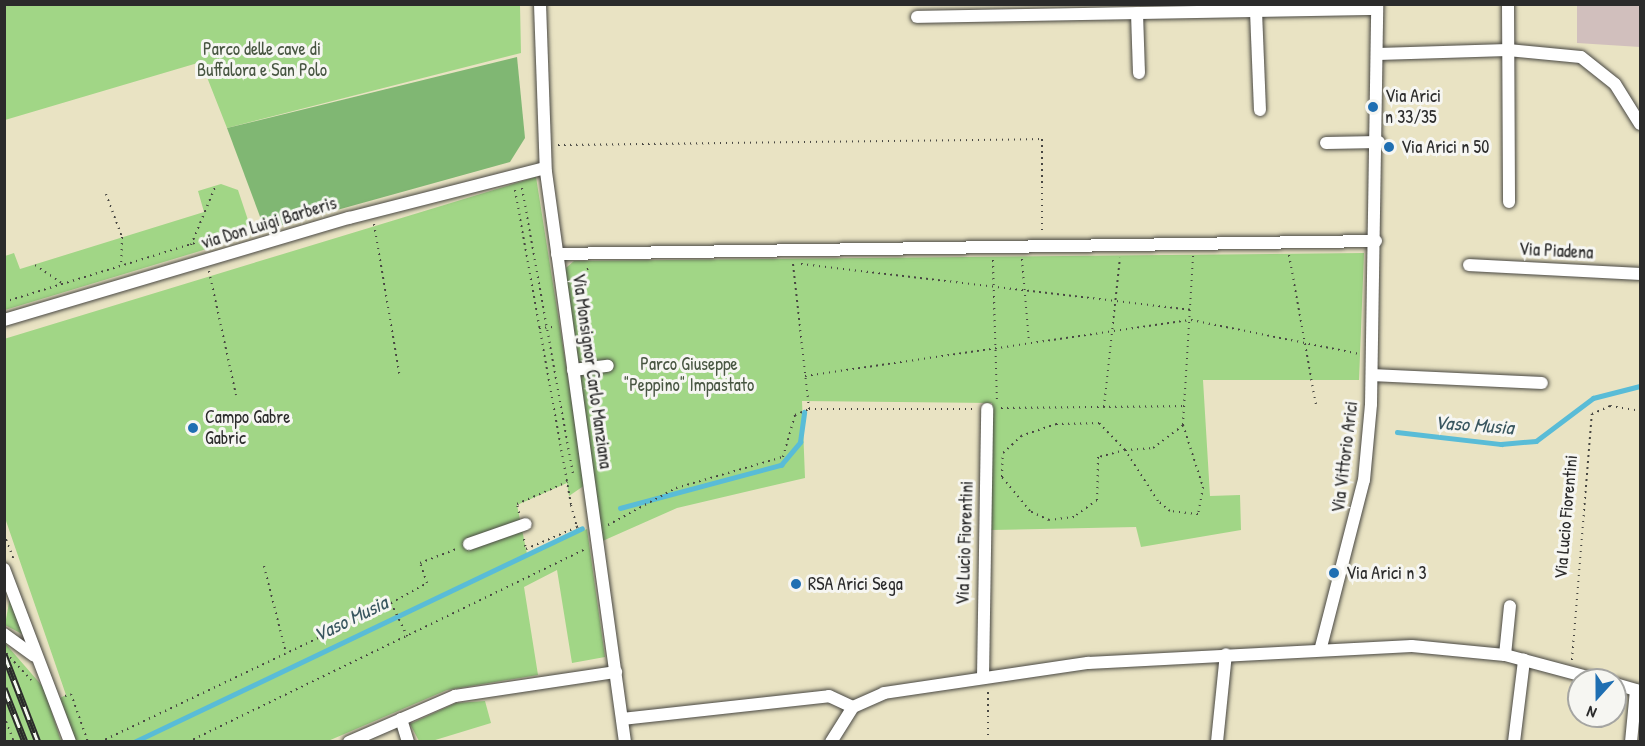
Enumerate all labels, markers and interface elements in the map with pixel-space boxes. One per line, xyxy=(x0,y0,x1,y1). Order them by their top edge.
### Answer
park label: Parco delle cave di Buffalora e San Polo xyxy=(197,39,327,82)
place label: Via Arici n 33/35 xyxy=(1385,86,1441,128)
marker: Via Arici n 33/35 xyxy=(1366,100,1380,114)
place label: Via Arici n 50 xyxy=(1401,136,1489,158)
marker: Via Arici n 50 xyxy=(1382,140,1396,154)
street label: via Don Luigi Barberis xyxy=(199,192,339,254)
street label: Via Piadena xyxy=(1518,238,1594,264)
street label: Via Monsignor Carlo Manziana xyxy=(568,272,616,470)
park label: Parco Giuseppe "Peppino" Impastato xyxy=(624,354,754,397)
street label: Via Vittorio Arici xyxy=(1327,400,1363,514)
place label: Campo Gabre Gabric xyxy=(205,407,290,450)
water label: Vaso Musia xyxy=(1434,409,1514,439)
marker: Campo Gabre Gabric xyxy=(186,421,200,435)
street label: Via Lucio Fiorentini xyxy=(1550,454,1582,580)
street label: Via Lucio Fiorentini xyxy=(952,481,978,605)
place label: Via Arici n 3 xyxy=(1346,562,1427,584)
marker: Via Arici n 3 xyxy=(1327,566,1341,580)
place label: RSA Arici Sega xyxy=(808,573,903,595)
marker: RSA Arici Sega xyxy=(789,577,803,591)
water label: Vaso Musia xyxy=(309,590,391,646)
north arrow xyxy=(1567,668,1627,728)
text: N xyxy=(1583,701,1599,725)

